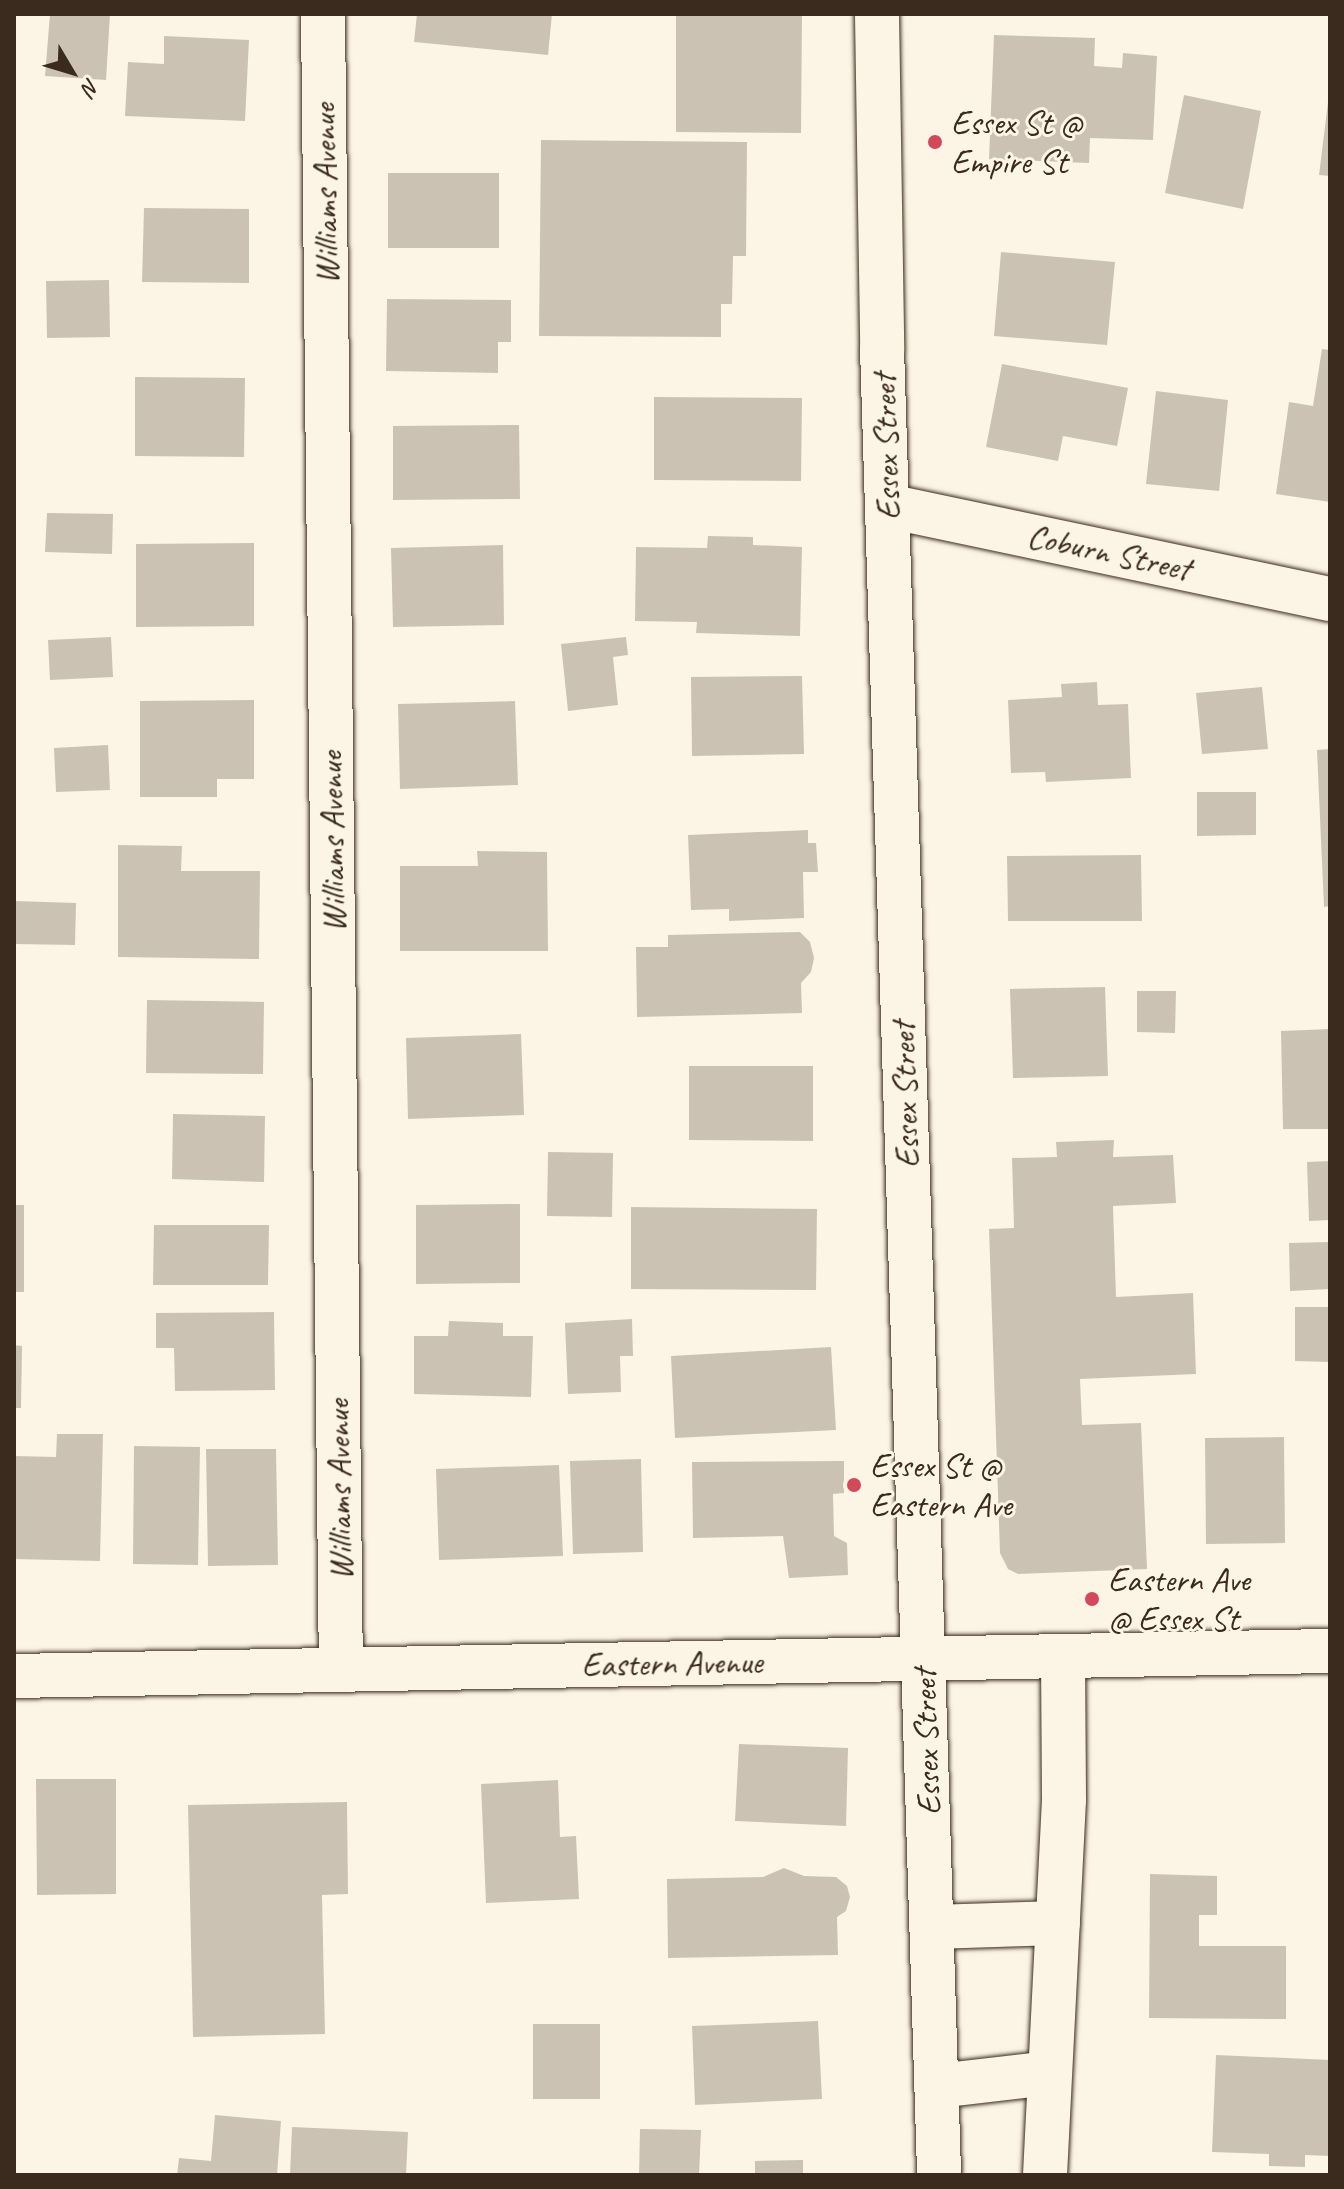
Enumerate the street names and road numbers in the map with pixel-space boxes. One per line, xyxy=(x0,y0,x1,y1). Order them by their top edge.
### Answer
street label: Williams Avenue xyxy=(303,103,347,285)
street label: Essex Street xyxy=(863,373,909,521)
street label: Coburn Street xyxy=(1024,515,1194,589)
street label: Williams Avenue xyxy=(310,751,354,933)
street label: Essex Street xyxy=(882,1021,928,1169)
street label: Williams Avenue xyxy=(317,1399,361,1581)
street label: Eastern Avenue xyxy=(581,1641,763,1685)
street label: Essex Street xyxy=(903,1668,949,1816)

